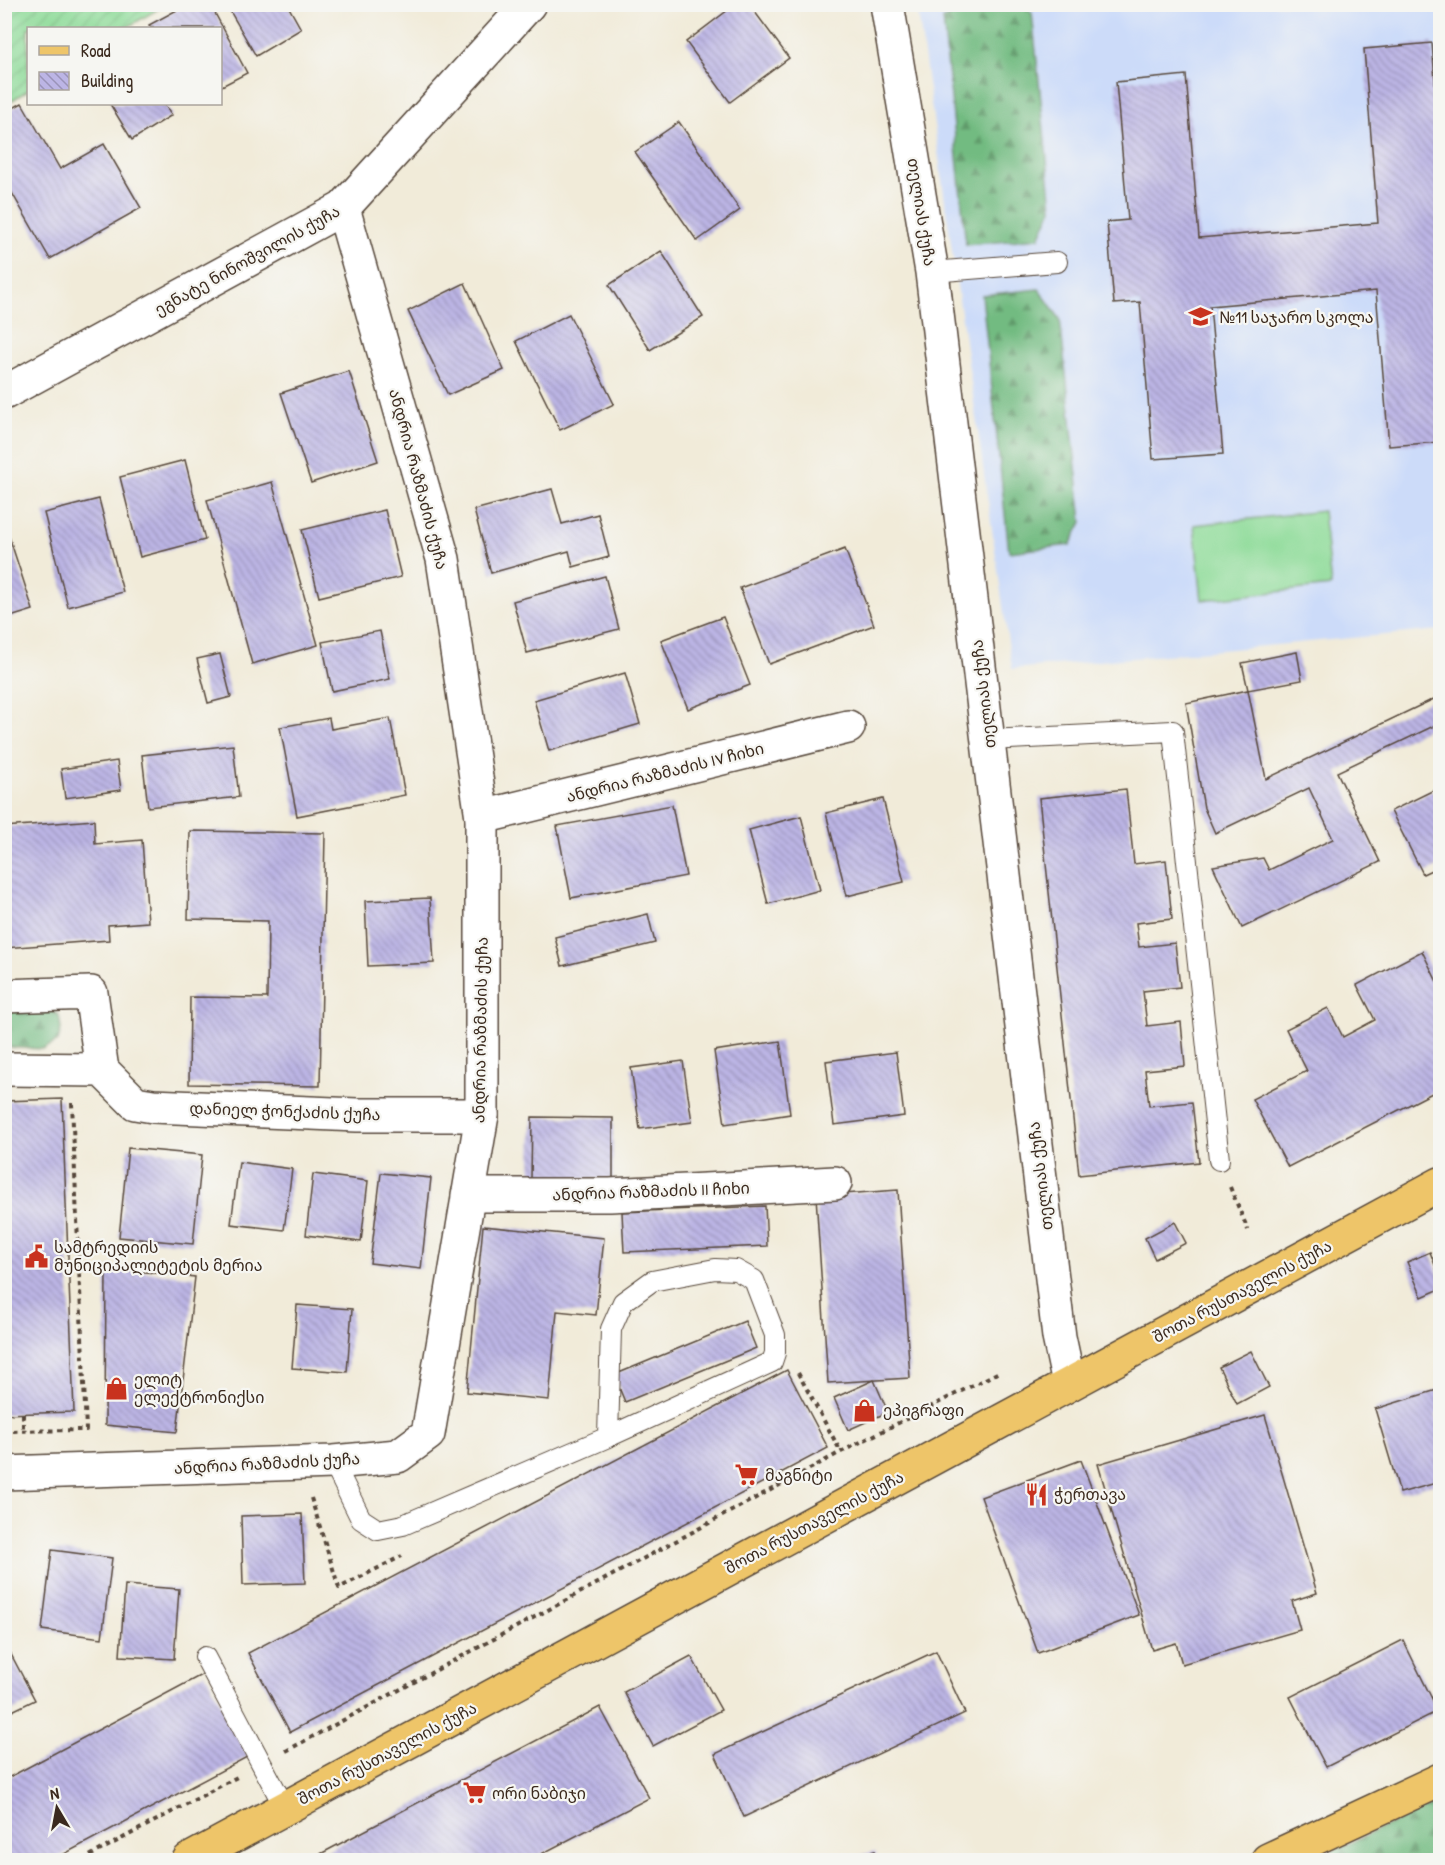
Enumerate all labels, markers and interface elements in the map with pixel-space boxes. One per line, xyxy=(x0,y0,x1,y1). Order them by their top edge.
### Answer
legend xyxy=(27,27,222,105)
text: Road xyxy=(81,38,111,63)
text: Building xyxy=(81,68,133,93)
street label: თელიას ქუჩა xyxy=(903,156,941,268)
street label: ეგნატე ნინოშვილის ქუჩა xyxy=(150,200,344,320)
school or university icon: №11 საჯარო სკოლა xyxy=(1188,304,1214,330)
place label: №11 საჯარო სკოლა xyxy=(1219,306,1374,328)
street label: ანდრია რაზმაძის ქუჩა xyxy=(384,386,454,572)
street label: თელიას ქუჩა xyxy=(965,638,1001,750)
street label: ანდრია რაზმაძის IV ჩიხი xyxy=(564,737,766,807)
street label: ანდრია რაზმაძის ქუჩა xyxy=(467,937,493,1123)
street label: დანიელ ჭონქაძის ქუჩა xyxy=(189,1097,381,1125)
street label: თელიას ქუჩა xyxy=(1022,1120,1058,1232)
street label: ანდრია რაზმაძის II ჩიხი xyxy=(552,1177,750,1205)
street label: შოთა რუსთაველის ქუჩა xyxy=(1149,1234,1335,1348)
place label: სამტრედიის მუნიციპალიტეტის მერია xyxy=(54,1236,263,1276)
public building icon: სამტრედიის მუნიციპალიტეტის მერია xyxy=(23,1243,49,1269)
place label: ელიტ ელექტრონიქსი xyxy=(134,1368,264,1408)
shop icon: ელიტ ელექტრონიქსი xyxy=(103,1375,129,1401)
shop icon: ეპიგრაფი xyxy=(852,1397,878,1423)
place label: ეპიგრაფი xyxy=(883,1399,964,1421)
street label: ანდრია რაზმაძის ქუჩა xyxy=(173,1447,361,1479)
supermarket icon: მაგნიტი xyxy=(734,1462,760,1488)
place label: მაგნიტი xyxy=(765,1464,833,1486)
street label: შოთა რუსთაველის ქუჩა xyxy=(721,1465,907,1579)
restaurant icon: ჭერთავა xyxy=(1023,1481,1049,1507)
place label: ჭერთავა xyxy=(1054,1483,1126,1505)
street label: შოთა რუსთაველის ქუჩა xyxy=(294,1696,480,1810)
north arrow xyxy=(27,1778,87,1838)
supermarket icon: ორი ნაბიჯი xyxy=(461,1780,487,1806)
text: N xyxy=(48,1782,61,1805)
place label: ორი ნაბიჯი xyxy=(492,1782,586,1804)

